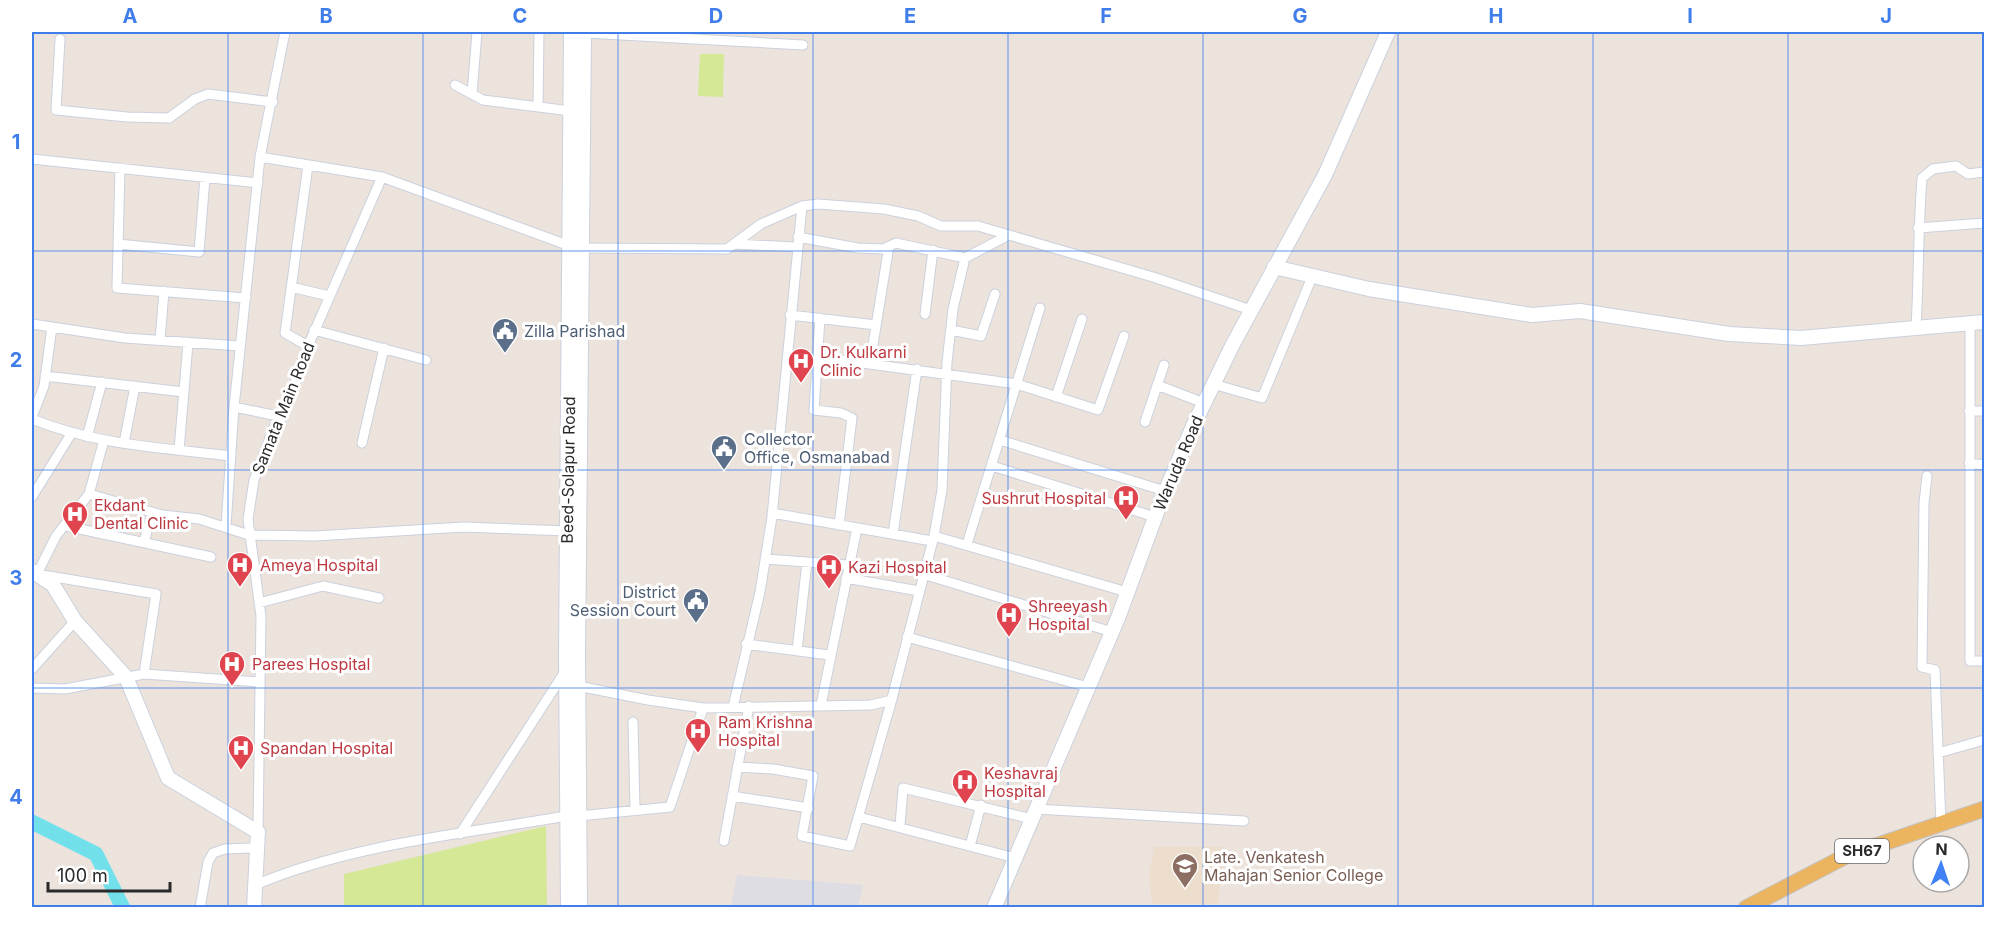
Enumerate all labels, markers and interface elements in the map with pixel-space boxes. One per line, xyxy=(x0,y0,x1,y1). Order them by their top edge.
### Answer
text: A xyxy=(123,4,138,28)
text: B xyxy=(319,4,333,28)
text: C xyxy=(513,4,527,28)
text: D xyxy=(709,4,723,28)
text: E xyxy=(904,4,916,28)
text: F xyxy=(1100,4,1112,28)
text: G xyxy=(1292,4,1308,28)
text: H xyxy=(1489,4,1503,28)
text: I xyxy=(1687,4,1693,28)
text: J xyxy=(1880,4,1892,28)
text: 1 xyxy=(12,130,20,154)
public building icon: Zilla Parishad xyxy=(490,316,520,354)
place label: Zilla Parishad xyxy=(524,321,625,341)
street label: Samata Main Road xyxy=(247,339,319,477)
place label: Dr. Kulkarni Clinic xyxy=(820,342,907,380)
hospital icon: Dr. Kulkarni Clinic xyxy=(786,346,816,384)
text: 2 xyxy=(10,348,22,372)
street label: Beed-Solapur Road xyxy=(557,396,579,544)
street label: Waruda Road xyxy=(1149,412,1207,514)
place label: Collector Office, Osmanabad xyxy=(744,429,890,467)
public building icon: Collector Office, Osmanabad xyxy=(709,433,739,471)
hospital icon: Sushrut Hospital xyxy=(1111,483,1141,521)
place label: Sushrut Hospital xyxy=(981,488,1106,508)
place label: Ekdant Dental Clinic xyxy=(94,495,189,533)
hospital icon: Ekdant Dental Clinic xyxy=(60,499,90,537)
hospital icon: Ameya Hospital xyxy=(225,550,255,588)
hospital icon: Kazi Hospital xyxy=(814,552,844,590)
place label: Ameya Hospital xyxy=(260,555,378,575)
place label: Kazi Hospital xyxy=(848,557,947,577)
text: 3 xyxy=(10,566,22,590)
place label: District Session Court xyxy=(570,582,676,620)
public building icon: District Session Court xyxy=(681,586,711,624)
place label: Shreeyash Hospital xyxy=(1028,596,1108,634)
hospital icon: Shreeyash Hospital xyxy=(994,600,1024,638)
hospital icon: Parees Hospital xyxy=(217,649,247,687)
place label: Parees Hospital xyxy=(252,654,370,674)
place label: Ram Krishna Hospital xyxy=(718,712,813,750)
hospital icon: Ram Krishna Hospital xyxy=(683,716,713,754)
hospital icon: Spandan Hospital xyxy=(226,733,256,771)
place label: Spandan Hospital xyxy=(260,738,393,758)
place label: Keshavraj Hospital xyxy=(984,763,1058,801)
hospital icon: Keshavraj Hospital xyxy=(950,767,980,805)
text: 4 xyxy=(9,785,23,809)
north arrow xyxy=(1911,834,1971,894)
road number: SH67 xyxy=(1835,839,1889,863)
text: N xyxy=(1935,839,1948,859)
place label: Late. Venkatesh Mahajan Senior College xyxy=(1204,847,1383,885)
school or university icon: Late. Venkatesh Mahajan Senior College xyxy=(1170,851,1200,889)
scale bar xyxy=(48,855,170,893)
text: 100 m xyxy=(57,865,108,886)

